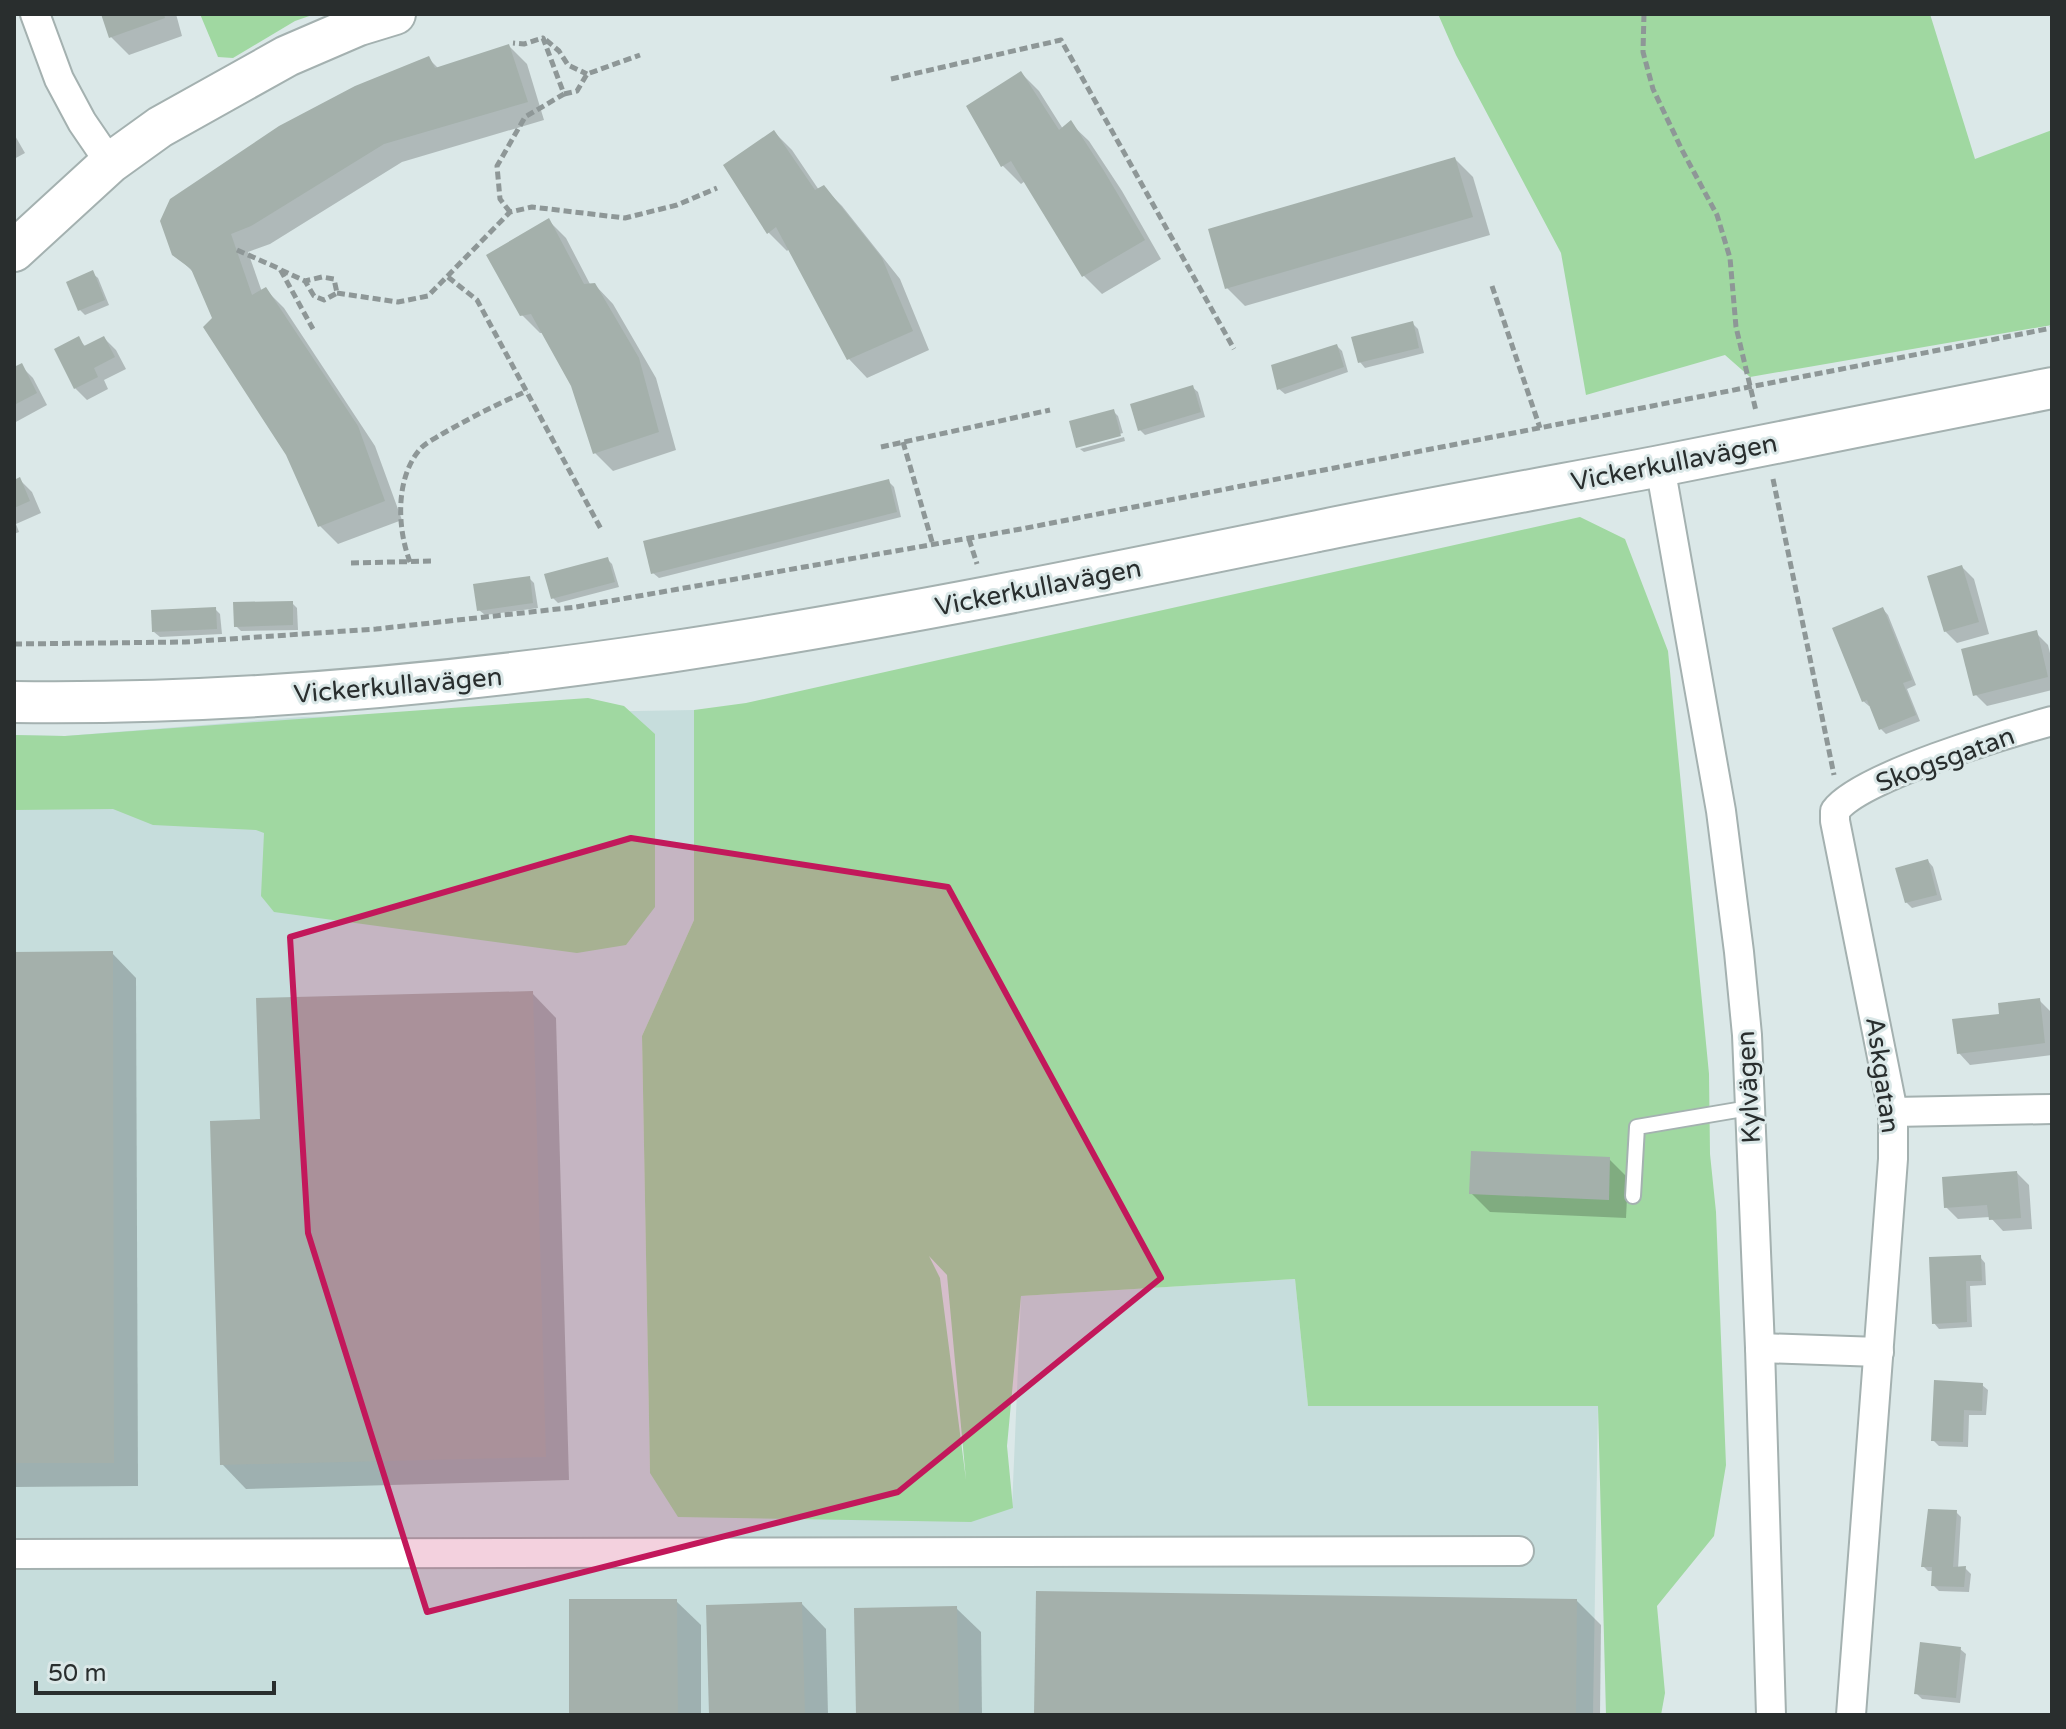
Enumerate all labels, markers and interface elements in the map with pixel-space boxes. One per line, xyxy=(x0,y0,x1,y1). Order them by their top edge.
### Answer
street label: Vickerkullavägen xyxy=(1568,427,1780,498)
street label: Vickerkullavägen xyxy=(932,552,1144,623)
street label: Vickerkullavägen xyxy=(292,661,504,710)
street label: Skogsgatan xyxy=(1871,720,2019,799)
street label: Askgatan xyxy=(1859,1015,1906,1135)
street label: Kylvägen xyxy=(1730,1030,1767,1144)
scale bar xyxy=(36,1645,274,1695)
text: 50 m xyxy=(48,1659,106,1688)

